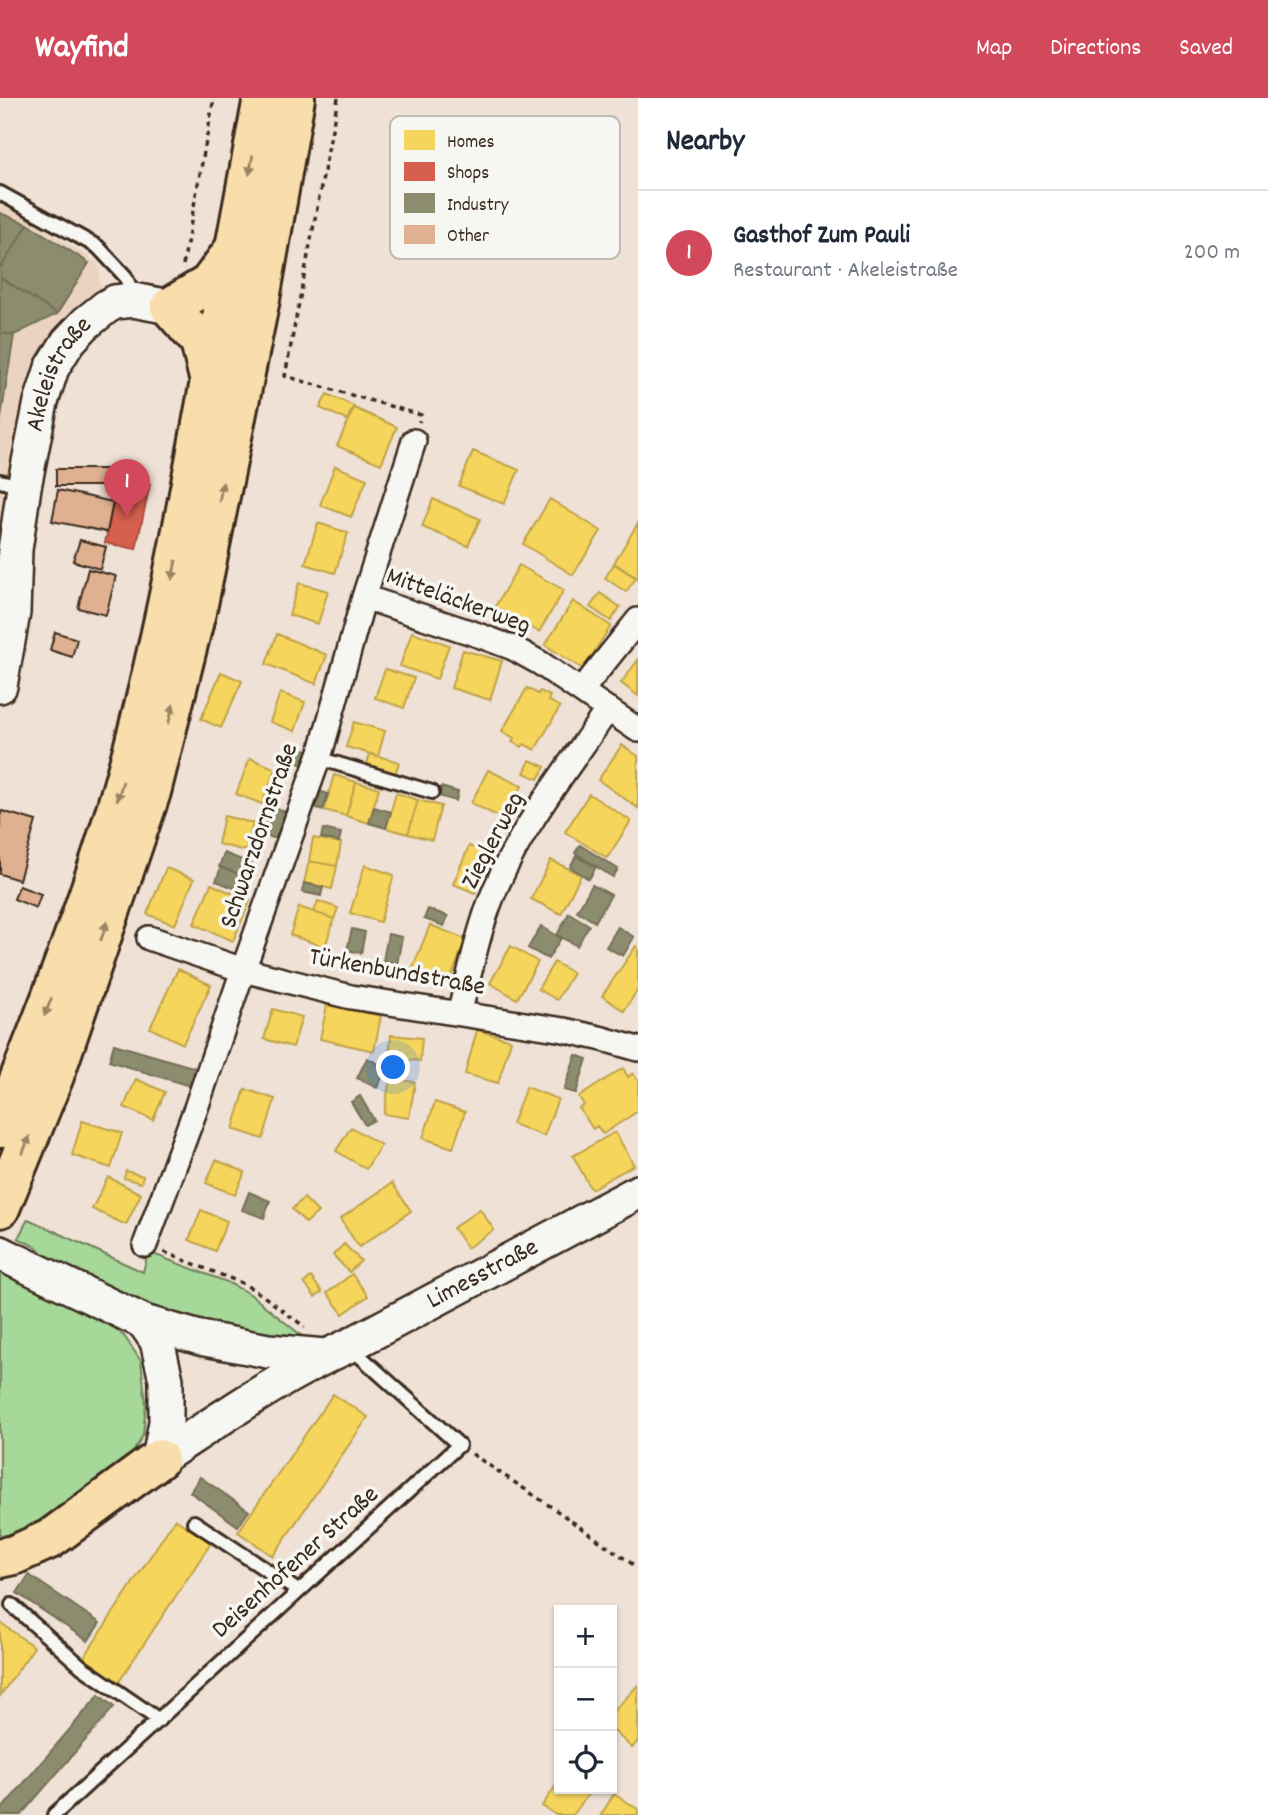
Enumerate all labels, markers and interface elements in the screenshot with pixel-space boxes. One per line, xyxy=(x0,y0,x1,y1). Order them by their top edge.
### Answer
text: Wayfind xyxy=(35,26,129,73)
text: Map xyxy=(976,32,1012,66)
text: Directions xyxy=(1050,32,1141,66)
text: Saved xyxy=(1179,32,1233,66)
legend xyxy=(390,116,620,259)
text: Nearby xyxy=(666,122,744,165)
text: Homes xyxy=(447,130,495,157)
one-way arrow xyxy=(245,154,256,176)
text: Shops xyxy=(447,161,489,188)
text: Industry xyxy=(447,193,509,220)
text: Gasthof Zum Pauli xyxy=(733,218,910,255)
text: Other xyxy=(447,224,489,251)
text: 1 xyxy=(686,237,692,270)
text: 200 m xyxy=(1184,237,1240,270)
text: Restaurant · Akeleistraße xyxy=(733,255,958,288)
street label: Akeleistraße xyxy=(17,308,101,435)
pin: 1 xyxy=(104,459,150,517)
one-way arrow xyxy=(215,481,226,503)
one-way arrow xyxy=(168,559,179,581)
street label: Mitteläckerweg xyxy=(380,559,536,645)
one-way arrow xyxy=(166,702,177,724)
street label: Schwarzdornstraße xyxy=(211,738,309,934)
one-way arrow xyxy=(115,781,125,802)
street label: Zieglerweg xyxy=(453,786,535,896)
one-way arrow xyxy=(99,920,110,941)
street label: Türkenbundstraße xyxy=(306,939,488,1007)
one-way arrow xyxy=(43,997,54,1018)
your location xyxy=(376,1050,410,1084)
one-way arrow xyxy=(20,1134,31,1155)
street label: Limesstraße xyxy=(420,1230,545,1319)
street label: Deisenhofener Straße xyxy=(204,1478,388,1648)
map controls xyxy=(554,1605,617,1794)
button: + xyxy=(554,1605,617,1668)
button: − xyxy=(554,1668,617,1731)
button: locate xyxy=(554,1731,617,1794)

